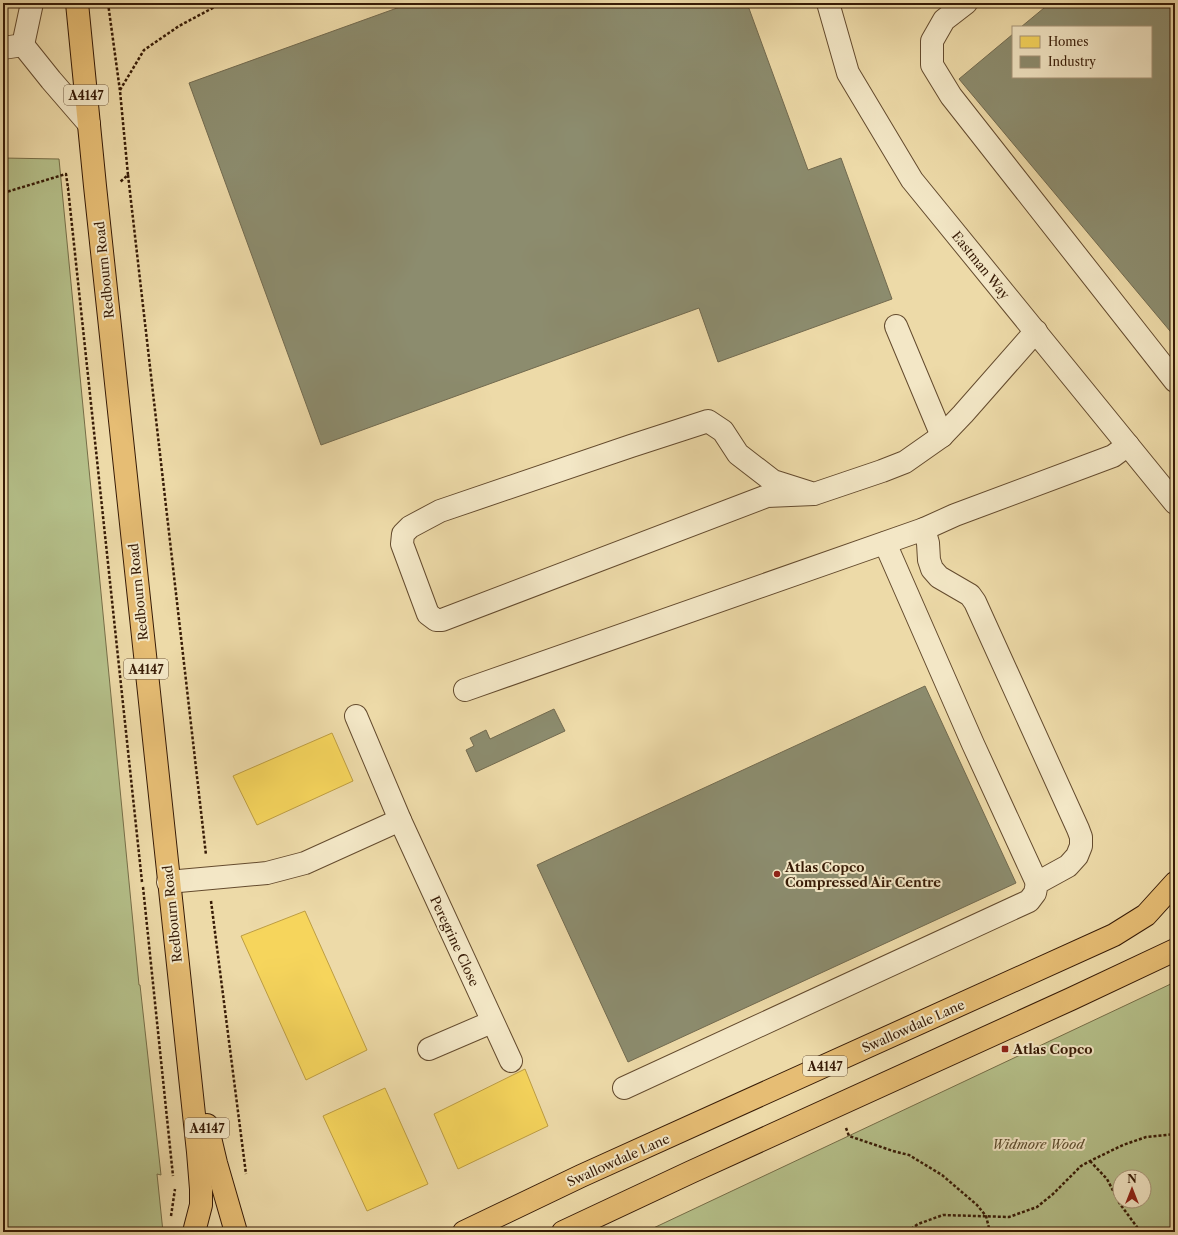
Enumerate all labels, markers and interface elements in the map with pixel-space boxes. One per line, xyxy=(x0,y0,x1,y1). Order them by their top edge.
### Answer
legend xyxy=(1012,26,1152,78)
text: Homes xyxy=(1048,34,1088,49)
text: Industry xyxy=(1048,54,1096,69)
road number: A4147 xyxy=(64,85,108,105)
street label: Redbourn Road xyxy=(91,221,117,319)
street label: Eastman Way xyxy=(949,228,1014,303)
street label: Redbourn Road xyxy=(125,543,151,641)
road number: A4147 xyxy=(124,659,168,679)
place label: Atlas Copco Compressed Air Centre xyxy=(784,859,941,890)
street label: Redbourn Road xyxy=(159,865,185,963)
marker: Atlas Copco Compressed Air Centre xyxy=(772,869,782,879)
street label: Peregrine Close xyxy=(427,893,483,989)
street label: Swallowdale Lane xyxy=(859,996,967,1056)
place label: Atlas Copco xyxy=(1012,1041,1092,1057)
marker: Atlas Copco xyxy=(1000,1044,1010,1054)
road number: A4147 xyxy=(803,1056,847,1076)
road number: A4147 xyxy=(185,1118,229,1138)
street label: Swallowdale Lane xyxy=(564,1130,672,1190)
park label: Widmore Wood xyxy=(992,1136,1085,1152)
north arrow xyxy=(1112,1169,1152,1209)
text: N xyxy=(1127,1172,1137,1186)

